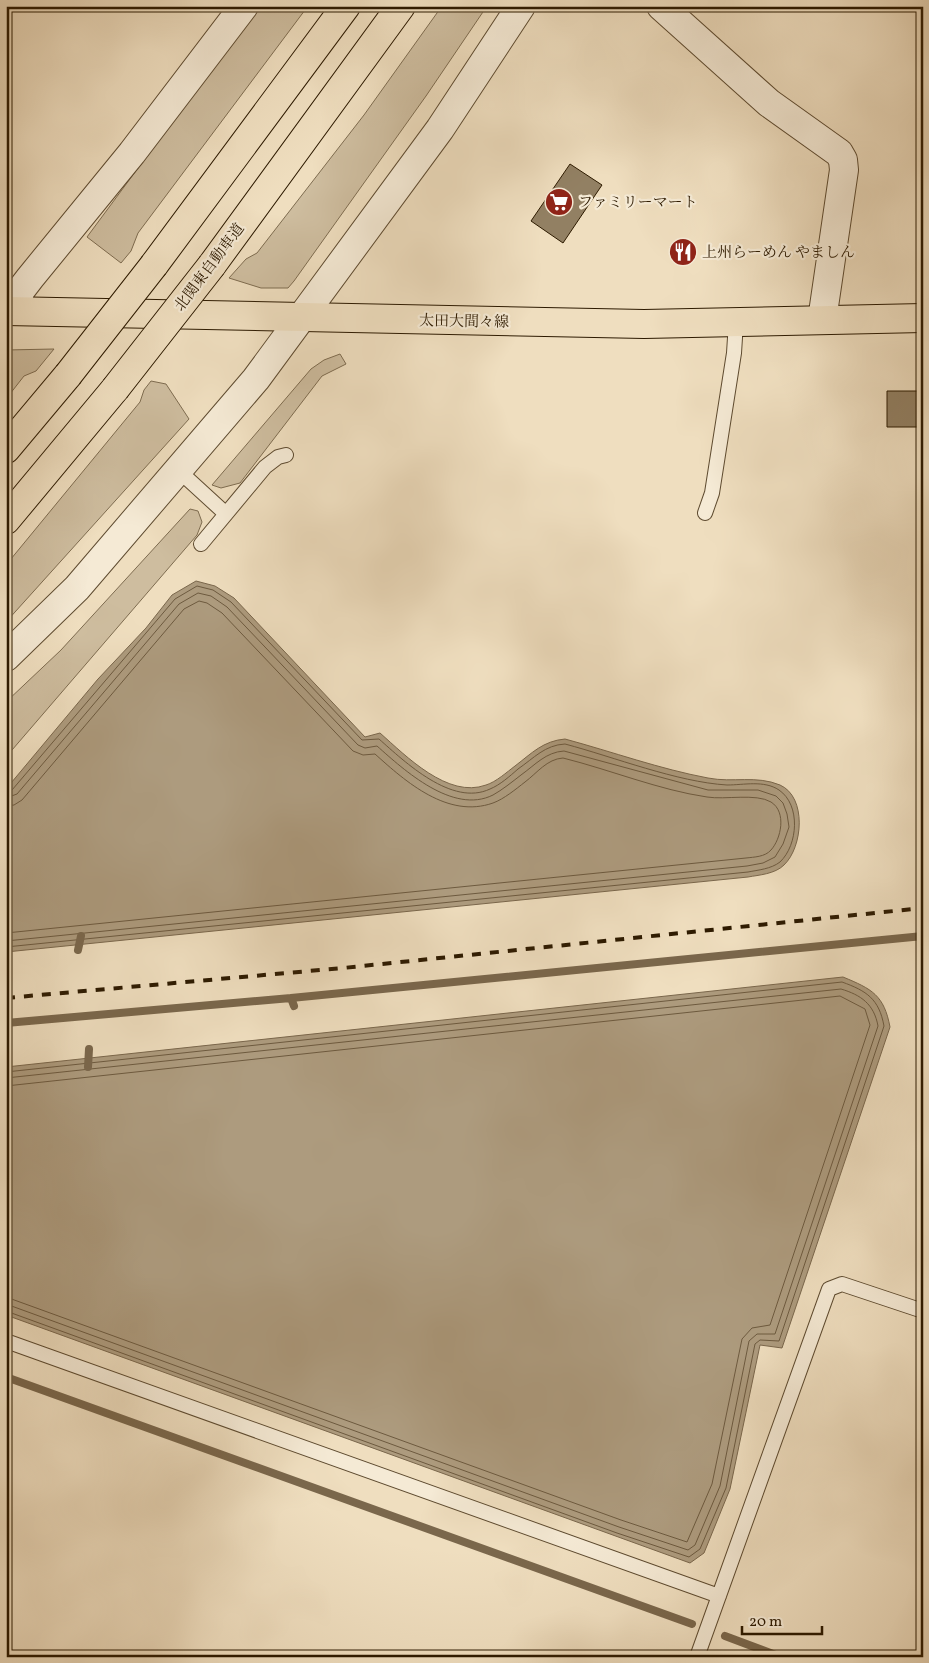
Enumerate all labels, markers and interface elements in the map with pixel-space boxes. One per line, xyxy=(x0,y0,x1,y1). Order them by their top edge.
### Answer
supermarket icon: ファミリーマート xyxy=(544,187,574,217)
place label: ファミリーマート xyxy=(578,193,698,214)
street label: 北関東自動車道 xyxy=(170,220,250,316)
restaurant icon: 上州らーめん やましん xyxy=(668,237,698,267)
place label: 上州らーめん やましん xyxy=(702,243,855,264)
street label: 太田大間々線 xyxy=(419,311,509,334)
scale bar xyxy=(742,1603,822,1635)
text: 20 m xyxy=(749,1612,782,1633)

